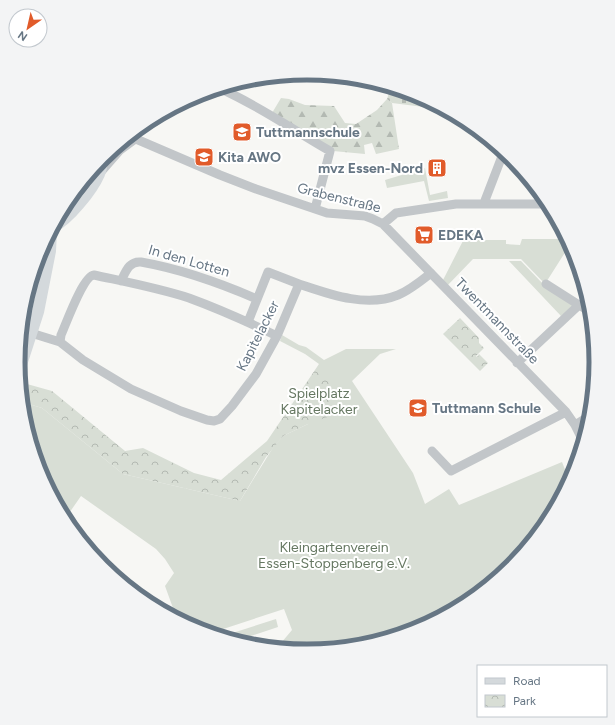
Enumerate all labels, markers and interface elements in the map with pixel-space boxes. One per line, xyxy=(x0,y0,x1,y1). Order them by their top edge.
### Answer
north arrow xyxy=(8,8,48,48)
text: N xyxy=(16,28,30,44)
school or university icon: Tuttmannschule xyxy=(231,121,253,143)
place label: Tuttmannschule xyxy=(256,124,360,141)
school or university icon: Kita AWO xyxy=(193,146,215,168)
place label: Kita AWO xyxy=(218,149,281,166)
building icon: mvz Essen-Nord xyxy=(426,157,448,179)
place label: mvz Essen-Nord xyxy=(318,160,423,177)
street label: Grabenstraße xyxy=(296,179,383,217)
supermarket icon: EDEKA xyxy=(413,224,435,246)
place label: EDEKA xyxy=(438,227,484,244)
street label: In den Lotten xyxy=(146,241,232,281)
street label: Twentmannstraße xyxy=(452,274,543,368)
street label: Kapitelacker xyxy=(233,298,283,374)
park label: Spielplatz Kapitelacker xyxy=(281,385,358,418)
school or university icon: Tuttmann Schule xyxy=(407,397,429,419)
place label: Tuttmann Schule xyxy=(432,400,541,417)
park label: Kleingartenverein Essen-Stoppenberg e.V. xyxy=(258,539,410,572)
legend xyxy=(477,665,607,717)
text: Road xyxy=(513,674,541,688)
text: Park xyxy=(513,694,536,708)

